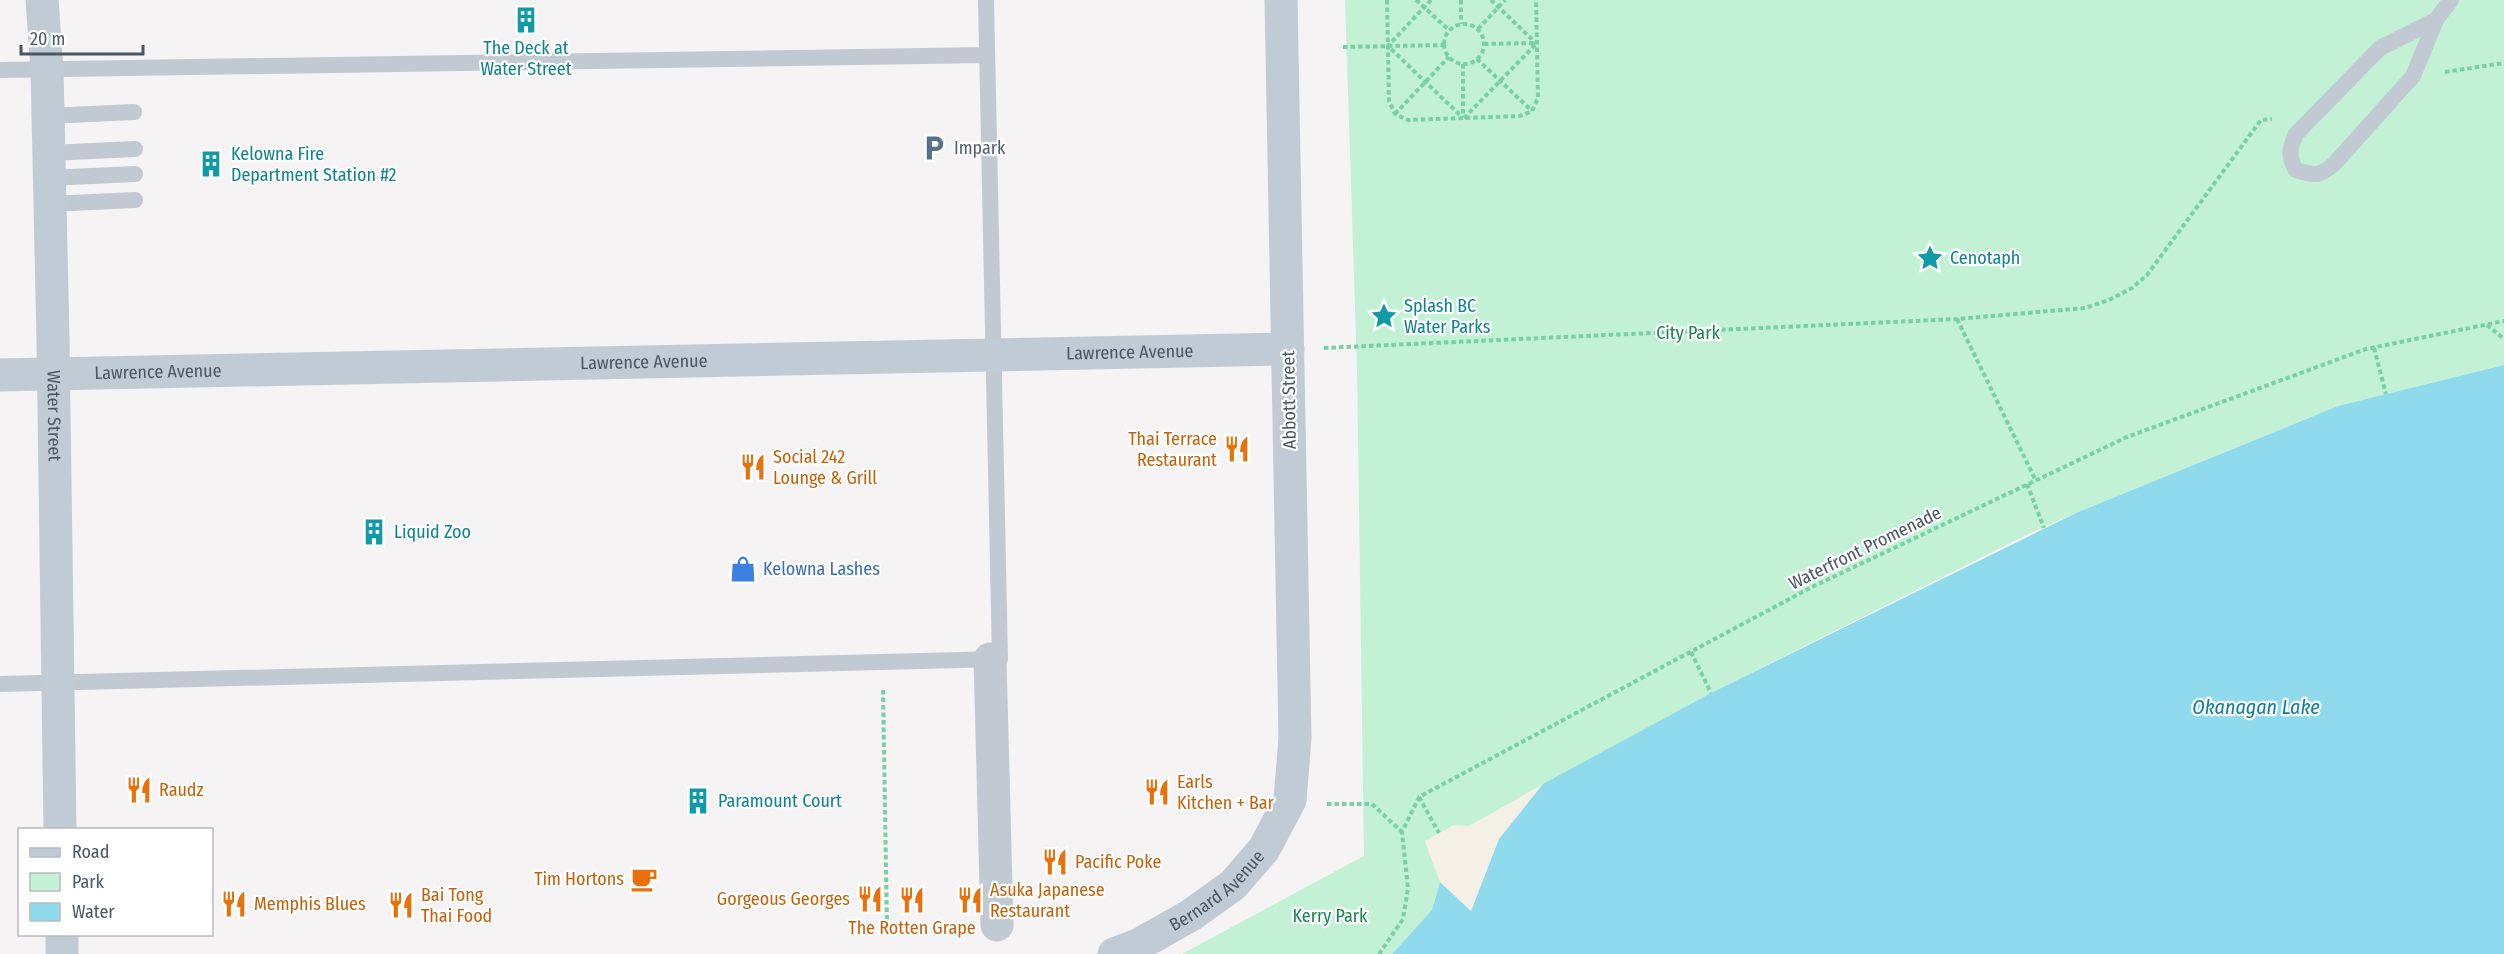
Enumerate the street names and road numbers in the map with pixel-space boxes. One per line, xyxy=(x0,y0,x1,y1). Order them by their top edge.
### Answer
street label: Lawrence Avenue xyxy=(1066,340,1194,364)
street label: Lawrence Avenue xyxy=(580,350,708,374)
street label: Abbott Street xyxy=(1277,351,1301,449)
street label: Lawrence Avenue xyxy=(94,360,222,384)
street label: Water Street xyxy=(42,370,66,462)
street label: Waterfront Promenade xyxy=(1785,502,1945,594)
street label: Bernard Avenue xyxy=(1165,846,1269,936)

